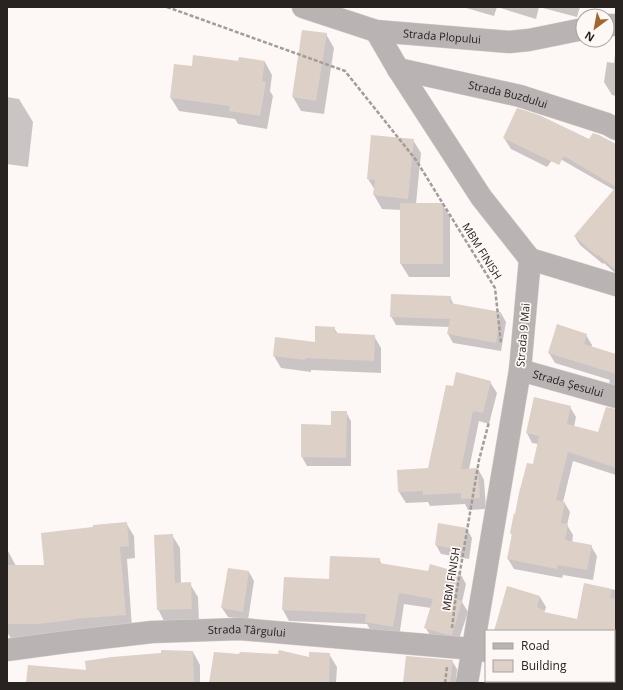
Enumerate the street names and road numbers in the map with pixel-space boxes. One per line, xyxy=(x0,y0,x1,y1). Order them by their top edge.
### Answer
street label: Strada Plopului xyxy=(402,25,482,47)
street label: Strada Buzdului xyxy=(467,77,550,111)
street label: MBM FINISH xyxy=(459,220,506,282)
street label: Strada 9 Mai xyxy=(512,302,533,368)
street label: Strada Șesului xyxy=(531,366,605,400)
street label: MBM FINISH xyxy=(438,546,463,612)
street label: Strada Târgului xyxy=(208,621,286,640)

